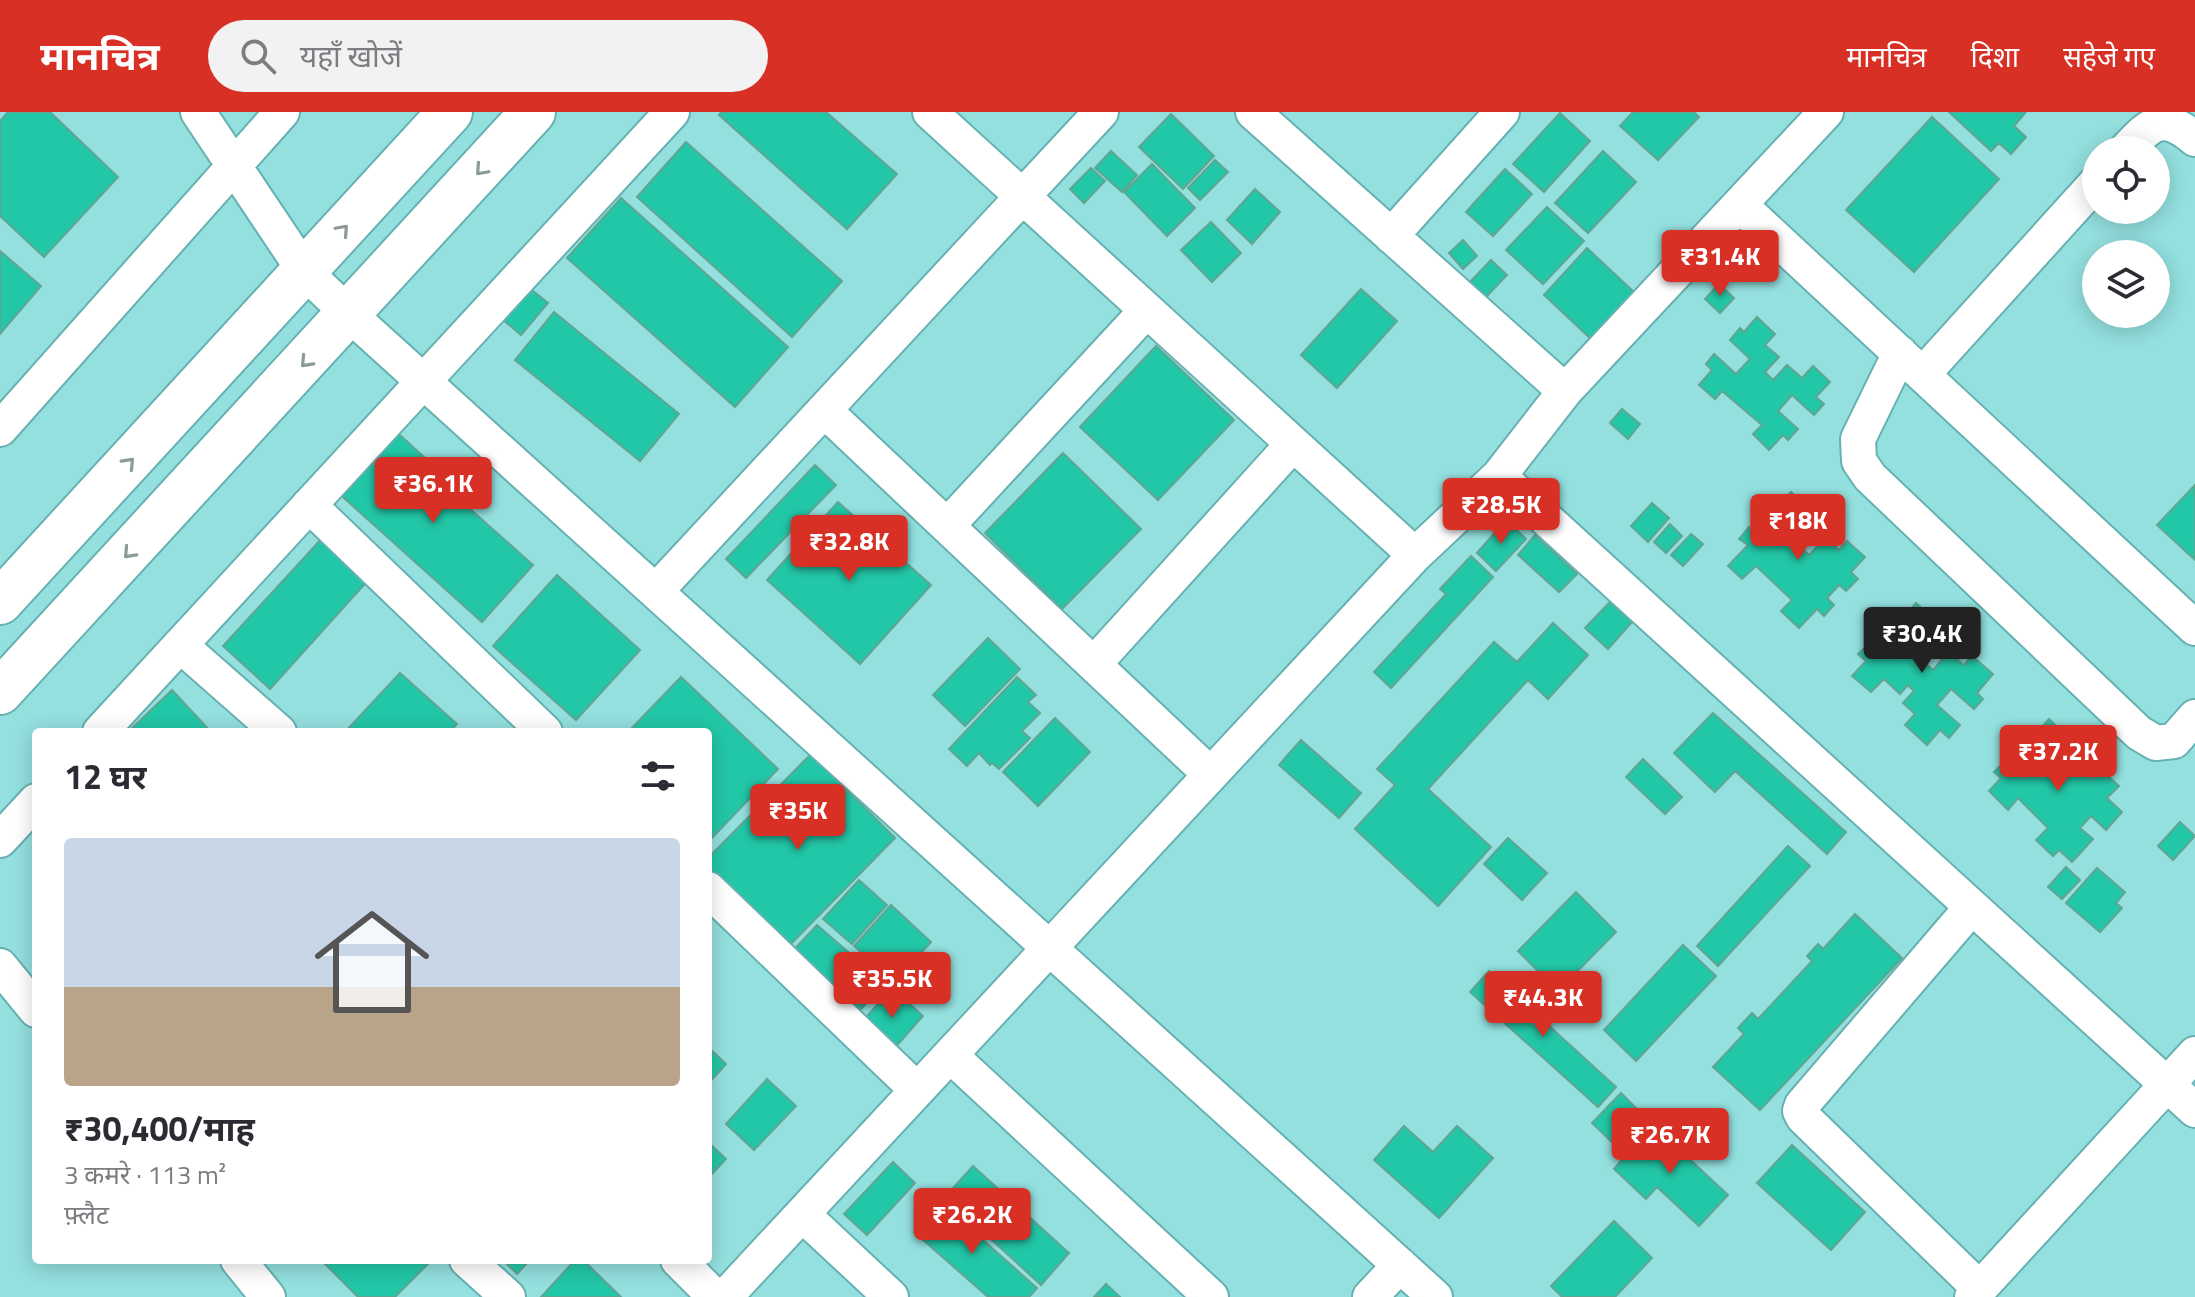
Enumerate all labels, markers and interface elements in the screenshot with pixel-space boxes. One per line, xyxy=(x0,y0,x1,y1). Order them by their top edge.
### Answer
search box xyxy=(208,20,768,92)
text: मानचित्र xyxy=(40,27,160,85)
text: यहाँ खोजें xyxy=(300,33,402,79)
icon: search xyxy=(236,34,280,78)
text: मानचित्र xyxy=(1847,35,1927,78)
text: दिशा xyxy=(1971,35,2019,78)
text: सहेजे गए xyxy=(2063,35,2155,78)
map controls xyxy=(2082,136,2170,328)
button: locate xyxy=(2082,136,2170,224)
one-way arrow xyxy=(476,160,490,175)
one-way arrow xyxy=(333,225,348,240)
pin: ₹31.4K xyxy=(1655,230,1785,298)
text: ₹31.4K xyxy=(1680,236,1760,275)
button: layers xyxy=(2082,240,2170,328)
one-way arrow xyxy=(300,353,315,367)
one-way arrow xyxy=(119,457,133,472)
pin: ₹36.1K xyxy=(368,457,498,525)
text: ₹36.1K xyxy=(393,463,473,502)
pin: ₹28.5K xyxy=(1436,478,1566,546)
text: ₹28.5K xyxy=(1461,484,1541,523)
pin: ₹18K xyxy=(1751,494,1845,562)
text: ₹18K xyxy=(1768,500,1828,539)
pin: ₹32.8K xyxy=(784,515,914,583)
text: ₹32.8K xyxy=(809,521,889,560)
one-way arrow xyxy=(124,543,138,558)
pin: ₹30.4K xyxy=(1857,607,1987,675)
text: ₹30.4K xyxy=(1882,613,1962,652)
pin: ₹37.2K xyxy=(1993,725,2123,793)
text: ₹37.2K xyxy=(2018,731,2098,770)
text: 12 घर xyxy=(64,750,147,802)
icon: filters xyxy=(636,754,680,798)
pin: ₹35K xyxy=(751,784,845,852)
text: ₹35K xyxy=(768,790,828,829)
icon: home xyxy=(300,890,444,1034)
pin: ₹35.5K xyxy=(827,952,957,1020)
text: ₹35.5K xyxy=(852,958,932,997)
pin: ₹44.3K xyxy=(1478,971,1608,1039)
text: ₹44.3K xyxy=(1503,977,1583,1016)
text: ₹30,400/माह xyxy=(64,1102,255,1154)
pin: ₹26.7K xyxy=(1605,1108,1735,1176)
text: ₹26.7K xyxy=(1630,1114,1710,1153)
text: 3 कमरे · 113 m² xyxy=(64,1155,226,1194)
pin: ₹26.2K xyxy=(907,1188,1037,1256)
text: ₹26.2K xyxy=(932,1194,1012,1233)
text: फ़्लैट xyxy=(64,1195,109,1234)

